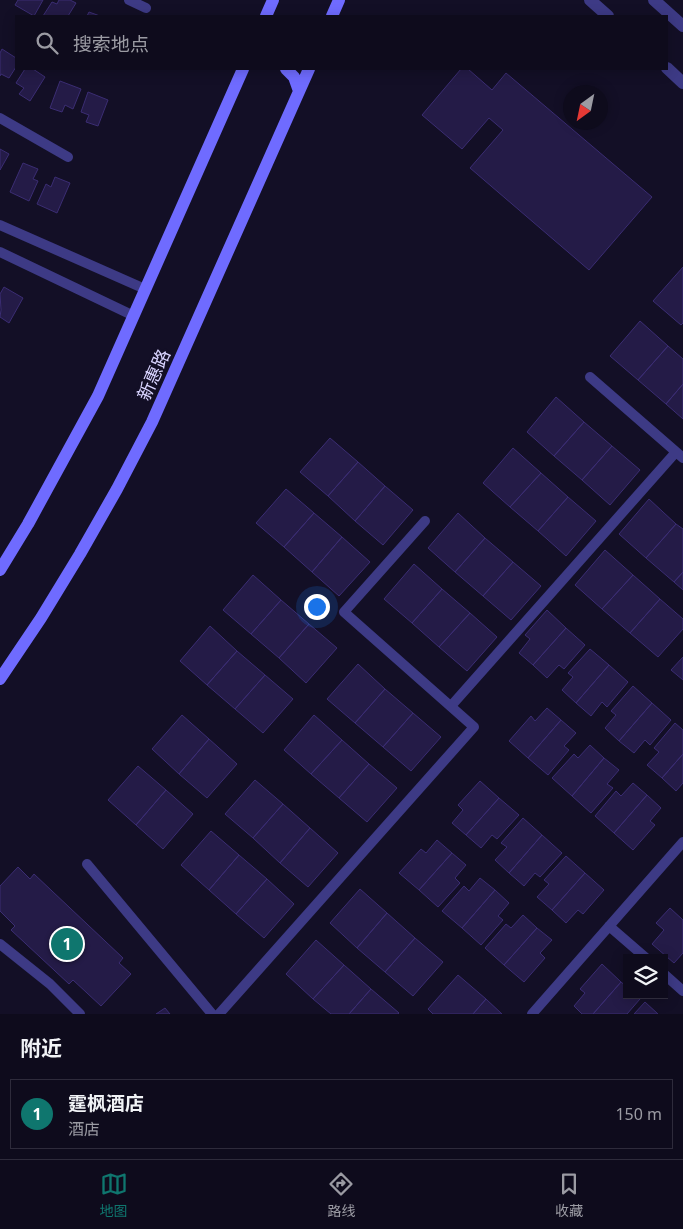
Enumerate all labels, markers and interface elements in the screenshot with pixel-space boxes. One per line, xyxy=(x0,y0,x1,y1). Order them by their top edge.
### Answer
search box xyxy=(15,15,668,70)
icon: search xyxy=(33,29,61,57)
text: 搜索地点 xyxy=(73,31,149,57)
north arrow xyxy=(563,85,608,130)
street label: 新惠路 xyxy=(131,345,175,404)
your location xyxy=(304,594,330,620)
pin: 1 xyxy=(51,925,83,963)
map controls xyxy=(623,954,668,999)
button: layers xyxy=(623,954,668,999)
text: 附近 xyxy=(20,1034,62,1062)
text: 霆枫酒店 xyxy=(68,1090,144,1116)
text: 1 xyxy=(32,1103,42,1125)
text: 150 m xyxy=(615,1103,662,1125)
text: 酒店 xyxy=(68,1118,100,1140)
tab: 地图 xyxy=(100,1170,128,1220)
tab: 路线 xyxy=(327,1170,355,1220)
tab: 收藏 xyxy=(555,1170,583,1220)

